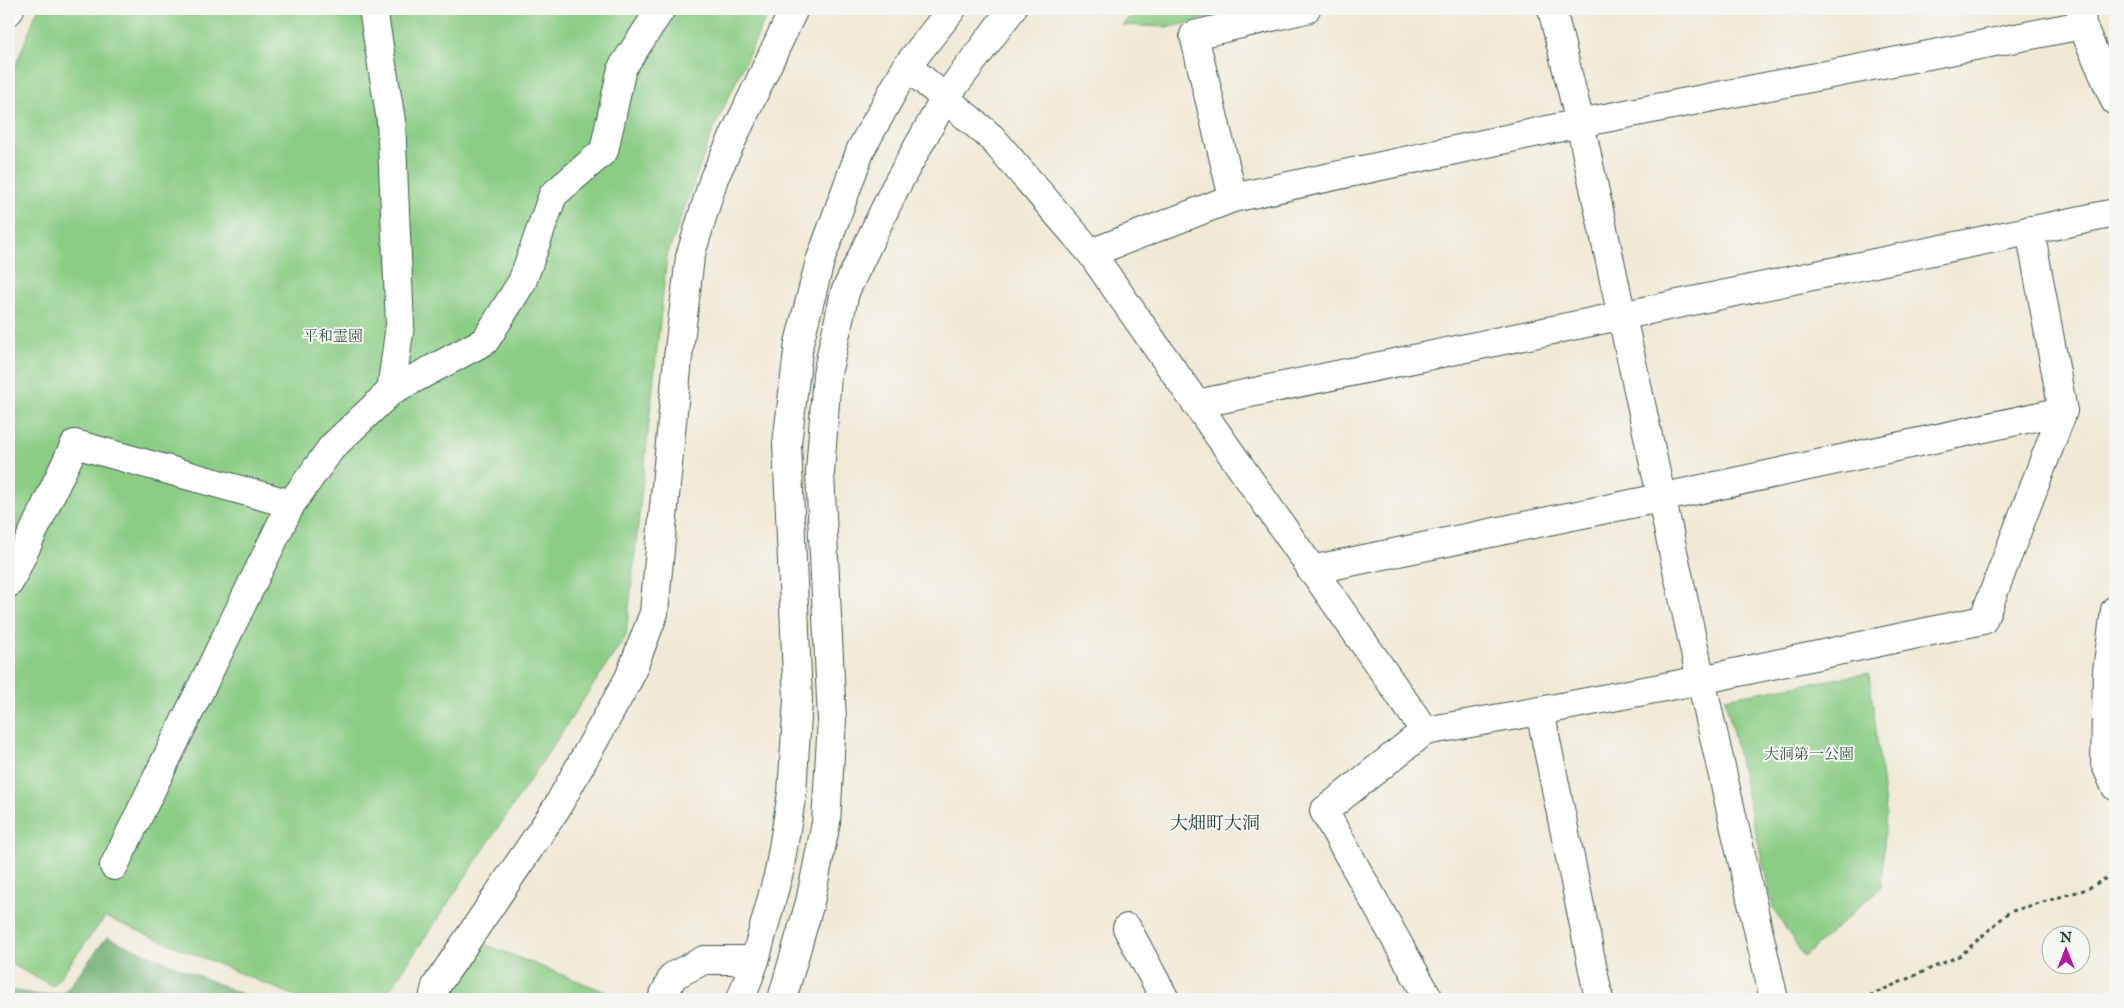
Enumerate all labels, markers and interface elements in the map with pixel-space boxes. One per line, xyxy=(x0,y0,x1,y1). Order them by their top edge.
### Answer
park label: 平和霊園 xyxy=(303,327,363,346)
park label: 大洞第一公園 xyxy=(1764,745,1854,764)
district label: 大畑町大洞 xyxy=(1170,813,1260,836)
north arrow xyxy=(2042,926,2092,976)
text: N xyxy=(2059,929,2072,947)

